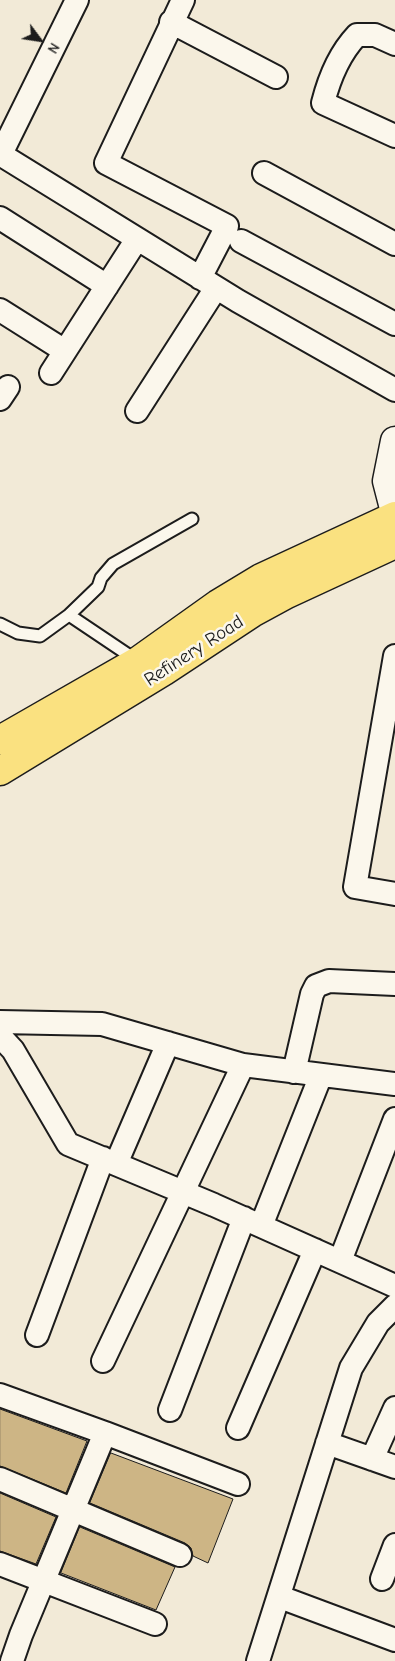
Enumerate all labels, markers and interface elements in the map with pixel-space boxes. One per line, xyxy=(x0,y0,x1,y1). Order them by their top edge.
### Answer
north arrow xyxy=(15,15,65,65)
text: N xyxy=(44,40,63,56)
street label: Refinery Road xyxy=(140,610,248,692)

